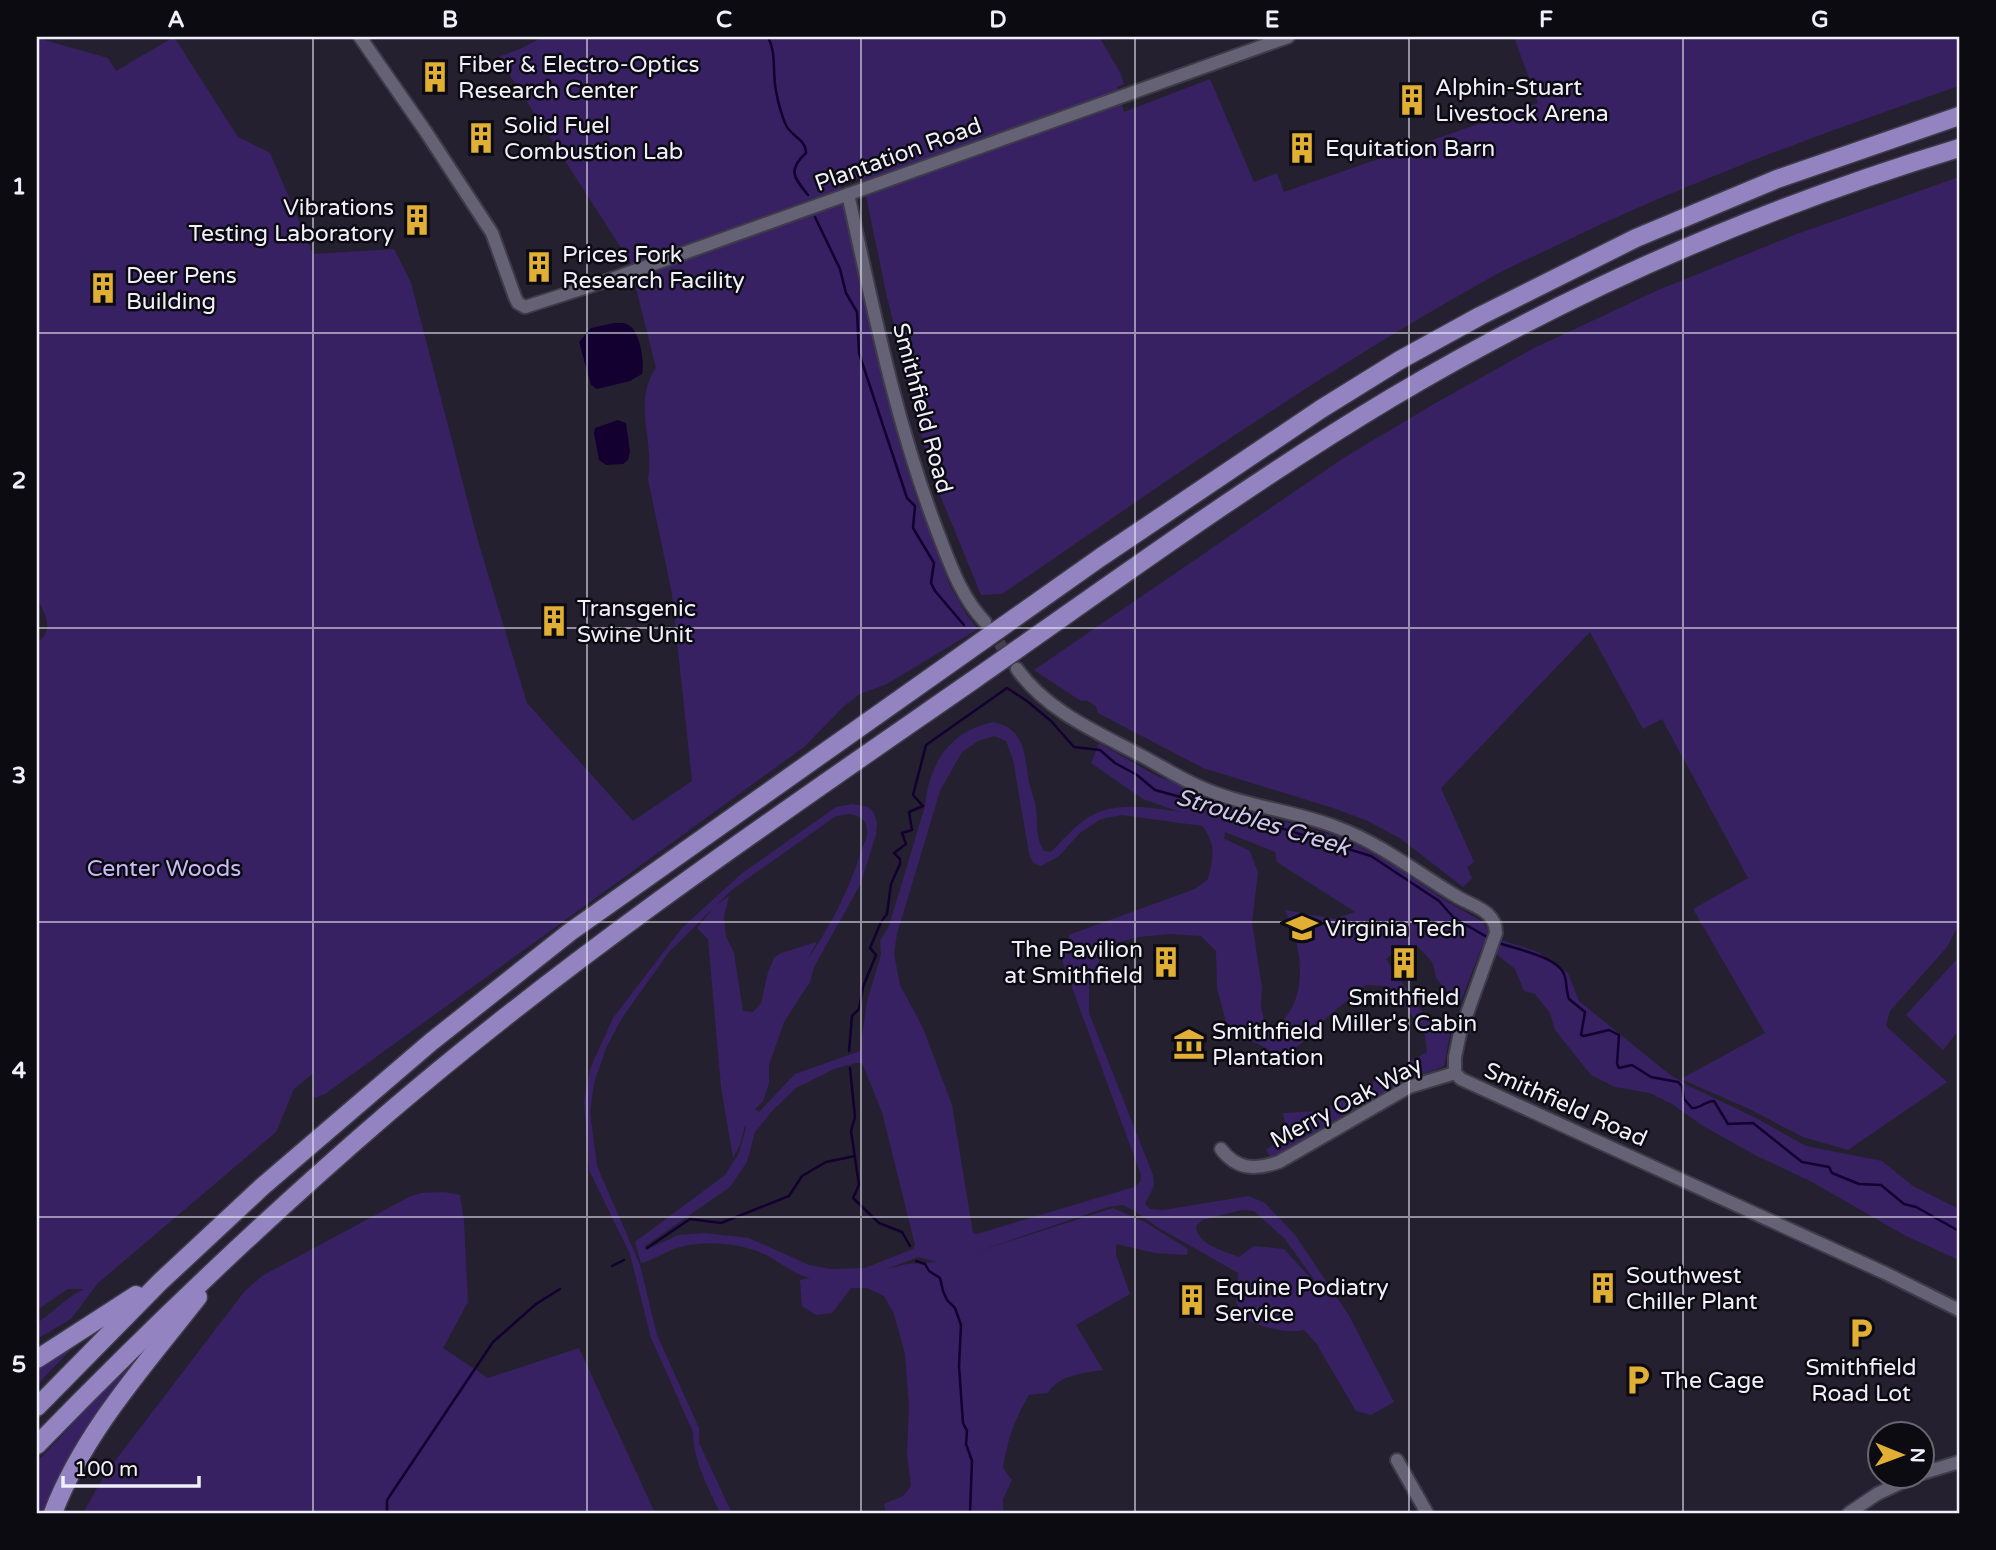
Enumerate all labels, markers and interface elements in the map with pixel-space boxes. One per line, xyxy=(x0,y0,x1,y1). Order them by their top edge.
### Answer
text: A xyxy=(167,6,185,34)
text: B xyxy=(442,6,458,34)
text: C xyxy=(716,6,732,34)
text: D xyxy=(989,6,1007,34)
text: E xyxy=(1265,6,1279,34)
text: F xyxy=(1539,6,1553,34)
text: G xyxy=(1811,6,1829,34)
place label: Fiber & Electro-Optics Research Center xyxy=(458,51,700,105)
building icon: Fiber & Electro-Optics Research Center xyxy=(418,60,452,94)
place label: Alphin-Stuart Livestock Arena xyxy=(1435,74,1609,128)
building icon: Alphin-Stuart Livestock Arena xyxy=(1395,83,1429,117)
place label: Solid Fuel Combustion Lab xyxy=(504,112,683,166)
street label: Plantation Road xyxy=(811,112,986,198)
building icon: Solid Fuel Combustion Lab xyxy=(464,121,498,155)
building icon: Equitation Barn xyxy=(1285,131,1319,165)
place label: Equitation Barn xyxy=(1325,135,1495,163)
text: 1 xyxy=(12,173,26,201)
place label: Vibrations Testing Laboratory xyxy=(189,194,394,248)
building icon: Vibrations Testing Laboratory xyxy=(400,203,434,237)
place label: Prices Fork Research Facility xyxy=(562,241,745,295)
building icon: Prices Fork Research Facility xyxy=(522,250,556,284)
place label: Deer Pens Building xyxy=(126,262,237,316)
building icon: Deer Pens Building xyxy=(86,271,120,305)
street label: Smithfield Road xyxy=(886,320,958,496)
text: 2 xyxy=(12,467,26,495)
place label: Transgenic Swine Unit xyxy=(577,595,696,649)
building icon: Transgenic Swine Unit xyxy=(537,604,571,638)
text: 3 xyxy=(12,762,26,790)
water label: Stroubles Creek xyxy=(1173,782,1355,863)
park label: Center Woods xyxy=(87,855,241,883)
school or university icon: Virginia Tech xyxy=(1285,911,1319,945)
place label: Virginia Tech xyxy=(1325,915,1466,943)
place label: The Pavilion at Smithfield xyxy=(1004,936,1143,990)
building icon: The Pavilion at Smithfield xyxy=(1149,945,1183,979)
building icon: Smithfield Miller's Cabin xyxy=(1387,946,1421,980)
place label: Smithfield Miller's Cabin xyxy=(1331,984,1477,1038)
place label: Smithfield Plantation xyxy=(1212,1018,1324,1072)
museum icon: Smithfield Plantation xyxy=(1172,1027,1206,1061)
street label: Merry Oak Way xyxy=(1266,1051,1427,1155)
text: 4 xyxy=(12,1057,27,1085)
street label: Smithfield Road xyxy=(1480,1057,1651,1153)
place label: Southwest Chiller Plant xyxy=(1626,1262,1758,1316)
building icon: Southwest Chiller Plant xyxy=(1586,1271,1620,1305)
place label: Equine Podiatry Service xyxy=(1215,1274,1389,1328)
building icon: Equine Podiatry Service xyxy=(1175,1283,1209,1317)
parking icon: Smithfield Road Lot xyxy=(1844,1316,1878,1350)
text: 5 xyxy=(12,1351,26,1379)
place label: Smithfield Road Lot xyxy=(1805,1354,1917,1408)
parking icon: The Cage xyxy=(1621,1363,1655,1397)
place label: The Cage xyxy=(1661,1367,1764,1395)
north arrow xyxy=(1867,1420,1937,1490)
scale bar xyxy=(63,1445,200,1489)
text: N xyxy=(1906,1447,1928,1463)
text: 100 m xyxy=(74,1457,138,1482)

